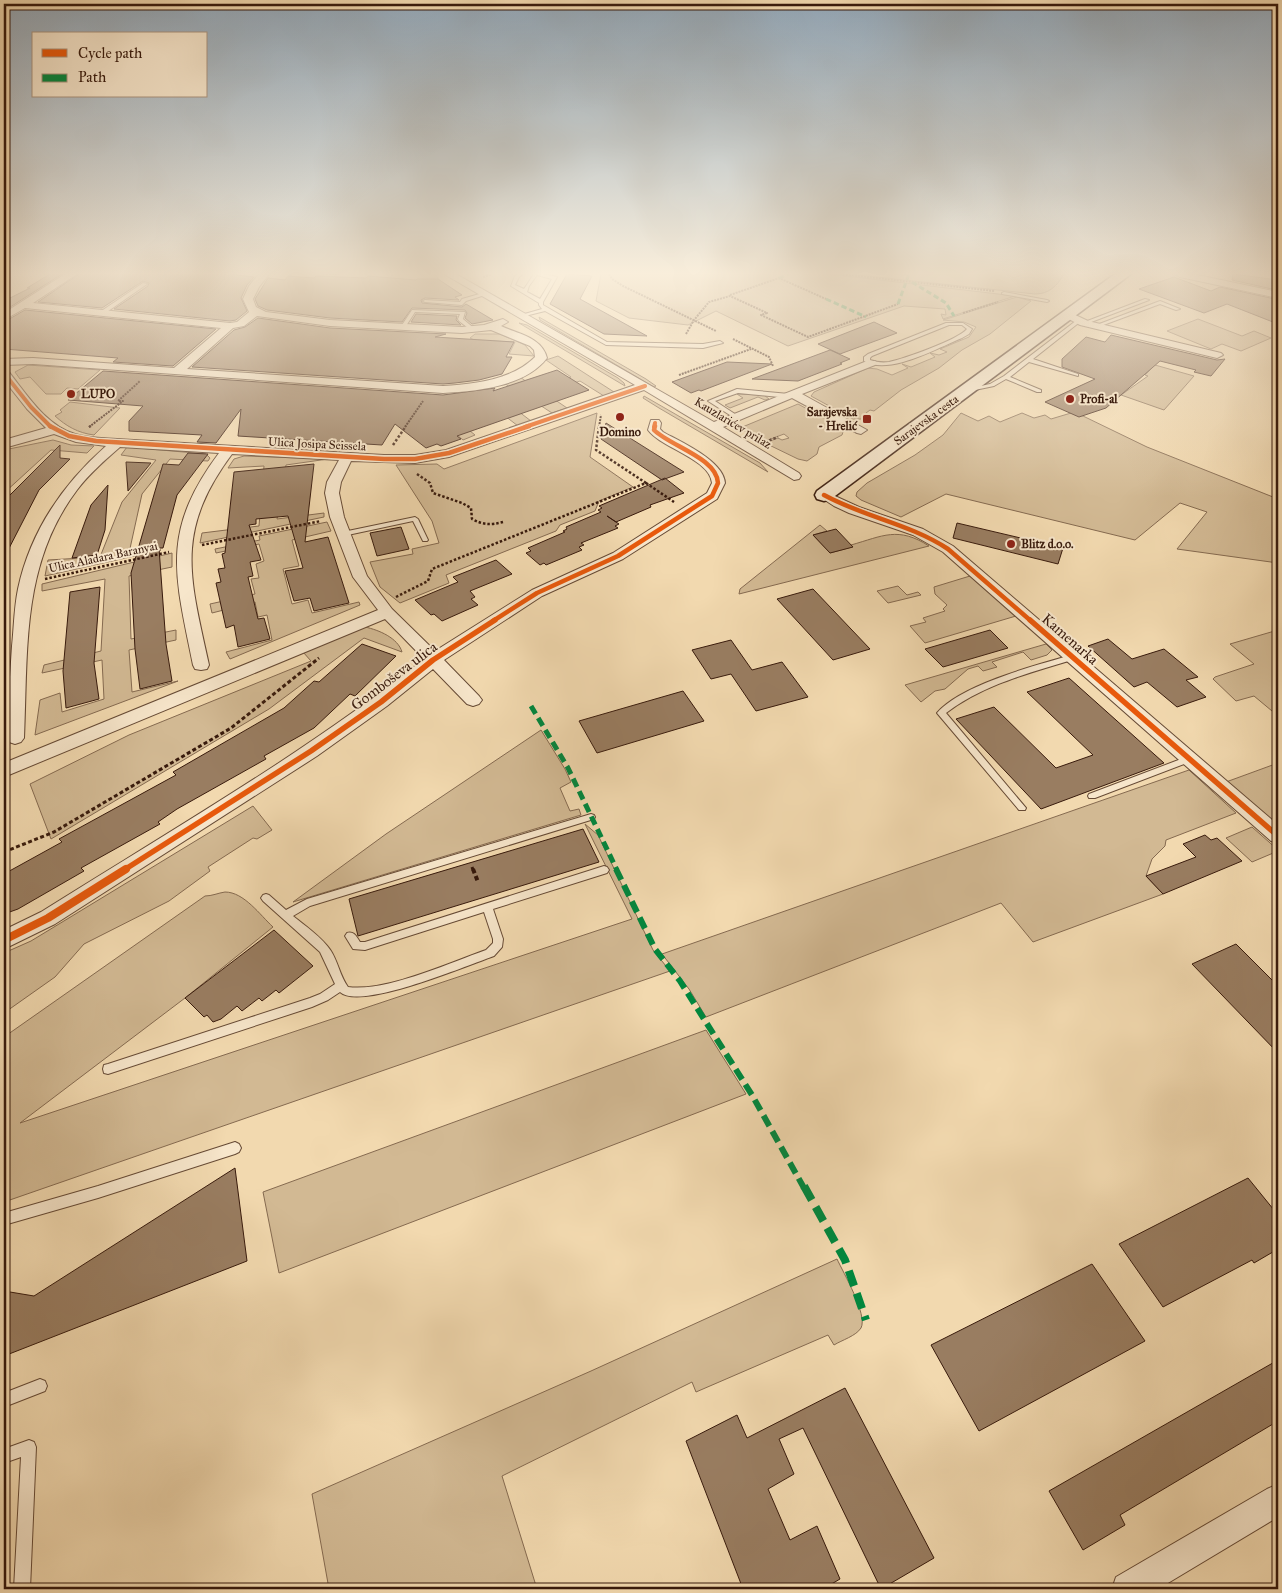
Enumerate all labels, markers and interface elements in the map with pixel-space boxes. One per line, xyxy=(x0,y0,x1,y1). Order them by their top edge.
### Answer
legend xyxy=(32,32,208,98)
text: Cycle path xyxy=(78,44,143,62)
text: Path xyxy=(78,68,107,86)
place label: LUPO xyxy=(81,387,115,401)
marker: LUPO xyxy=(65,388,77,400)
street label: Sarajevska cesta xyxy=(891,391,962,448)
place label: Profi-al xyxy=(1080,392,1118,406)
marker: Profi-al xyxy=(1064,393,1076,405)
street label: Kauzlarićev prilaz xyxy=(692,394,775,452)
place label: Sarajevska - Hrelić xyxy=(807,405,858,433)
marker: Domino xyxy=(614,411,626,423)
marker: Sarajevska - Hrelić xyxy=(861,413,873,425)
place label: Domino xyxy=(599,425,641,439)
street label: Ulica Josipa Seissela xyxy=(268,434,367,455)
place label: Blitz d.o.o. xyxy=(1021,537,1074,551)
street label: Ulica Aladara Baranyai xyxy=(47,538,159,575)
marker: Blitz d.o.o. xyxy=(1005,538,1017,550)
street label: Kamenarka xyxy=(1038,610,1102,669)
street label: Gomboševa ulica xyxy=(347,637,441,714)

